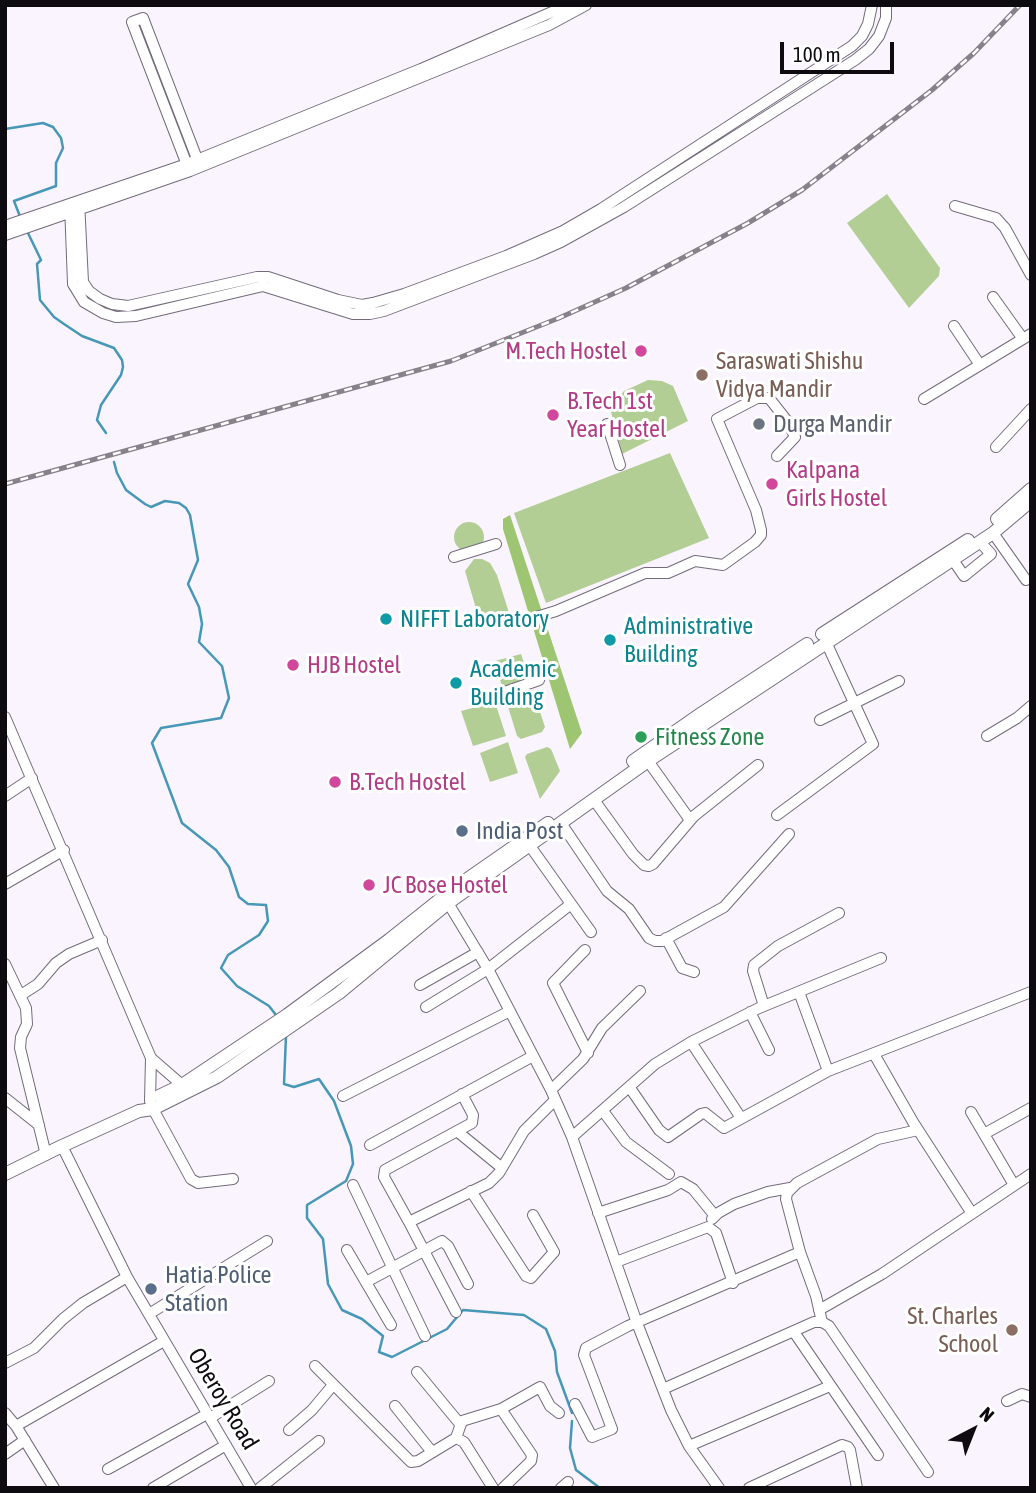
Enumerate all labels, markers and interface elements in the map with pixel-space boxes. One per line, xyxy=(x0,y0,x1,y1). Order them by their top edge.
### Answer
scale bar xyxy=(784,28,898,72)
text: 100 m xyxy=(793,42,841,66)
place label: M.Tech Hostel xyxy=(505,337,627,365)
marker: M.Tech Hostel xyxy=(633,343,649,359)
place label: Saraswati Shishu Vidya Mandir xyxy=(716,347,863,403)
marker: Saraswati Shishu Vidya Mandir xyxy=(694,367,710,383)
place label: B.Tech 1st Year Hostel xyxy=(567,387,666,443)
marker: B.Tech 1st Year Hostel xyxy=(545,407,561,423)
place label: Durga Mandir xyxy=(773,410,892,438)
marker: Durga Mandir xyxy=(751,416,767,432)
place label: Kalpana Girls Hostel xyxy=(786,456,887,512)
marker: Kalpana Girls Hostel xyxy=(764,476,780,492)
place label: NIFFT Laboratory xyxy=(400,605,549,633)
marker: NIFFT Laboratory xyxy=(378,611,394,627)
place label: Administrative Building xyxy=(624,612,753,668)
marker: Administrative Building xyxy=(602,632,618,648)
place label: HJB Hostel xyxy=(307,651,401,679)
place label: Academic Building xyxy=(470,655,556,711)
marker: HJB Hostel xyxy=(285,657,301,673)
marker: Academic Building xyxy=(448,675,464,691)
place label: Fitness Zone xyxy=(655,723,764,751)
marker: Fitness Zone xyxy=(633,729,649,745)
place label: B.Tech Hostel xyxy=(349,768,466,796)
marker: B.Tech Hostel xyxy=(327,774,343,790)
place label: India Post xyxy=(476,817,563,845)
marker: India Post xyxy=(454,823,470,839)
place label: JC Bose Hostel xyxy=(383,871,508,899)
marker: JC Bose Hostel xyxy=(361,877,377,893)
place label: Hatia Police Station xyxy=(165,1261,271,1317)
marker: Hatia Police Station xyxy=(143,1281,159,1297)
place label: St. Charles School xyxy=(907,1302,998,1358)
marker: St. Charles School xyxy=(1004,1322,1020,1338)
street label: Oberoy Road xyxy=(181,1343,265,1455)
north arrow xyxy=(938,1395,1008,1465)
text: N xyxy=(976,1402,999,1426)

